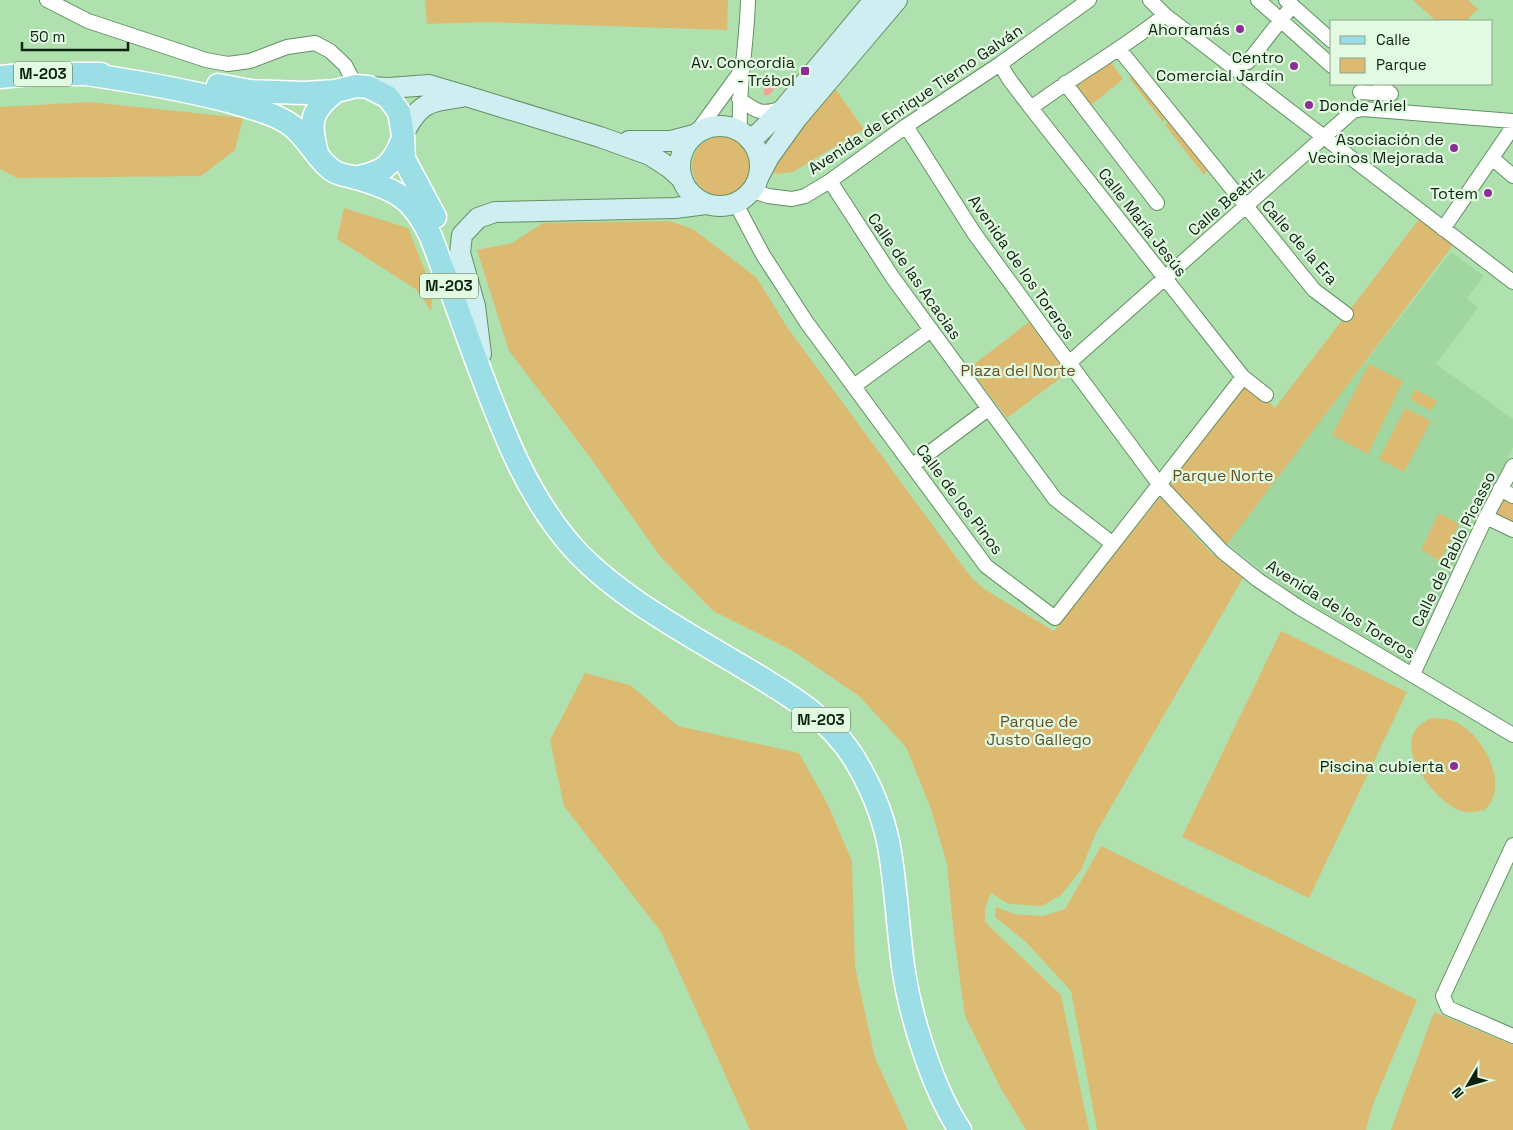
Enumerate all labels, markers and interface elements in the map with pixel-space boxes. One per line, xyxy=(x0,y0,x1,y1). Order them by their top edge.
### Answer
place label: Ahorramás xyxy=(1148,19,1230,40)
scale bar xyxy=(22,20,129,52)
street label: Avenida de Enrique Tierno Galván xyxy=(804,20,1027,179)
legend xyxy=(1330,20,1493,85)
marker: Ahorramás xyxy=(1234,23,1246,35)
text: 50 m xyxy=(30,27,65,46)
text: Calle xyxy=(1376,30,1411,49)
place label: Centro Comercial Jardín xyxy=(1156,47,1284,86)
place label: Av. Concordia - Trébol xyxy=(691,52,795,91)
text: Parque xyxy=(1376,55,1427,74)
marker: Centro Comercial Jardín xyxy=(1288,60,1300,72)
road number: M-203 xyxy=(14,62,72,86)
marker: Av. Concordia - Trébol xyxy=(799,65,811,77)
place label: Donde Ariel xyxy=(1319,95,1406,116)
marker: Donde Ariel xyxy=(1303,99,1315,111)
place label: Asociación de Vecinos Mejorada xyxy=(1308,129,1444,168)
marker: Asociación de Vecinos Mejorada xyxy=(1448,142,1460,154)
street label: Calle Beatriz xyxy=(1183,162,1269,241)
street label: Calle María Jesús xyxy=(1094,164,1192,281)
place label: Totem xyxy=(1430,183,1478,204)
marker: Totem xyxy=(1482,187,1494,199)
street label: Avenida de los Toreros xyxy=(964,191,1079,344)
street label: Calle de la Era xyxy=(1257,195,1342,289)
street label: Calle de las Acacias xyxy=(863,209,966,344)
road number: M-203 xyxy=(420,274,478,298)
park label: Plaza del Norte xyxy=(960,360,1076,381)
street label: Calle de los Pinos xyxy=(911,440,1008,559)
park label: Parque Norte xyxy=(1172,465,1274,486)
street label: Calle de Pablo Picasso xyxy=(1407,468,1500,631)
street label: Avenida de los Toreros xyxy=(1262,555,1419,664)
road number: M-203 xyxy=(792,708,850,732)
park label: Parque de Justo Gallego xyxy=(986,711,1092,750)
place label: Piscina cubierta xyxy=(1320,756,1444,777)
marker: Piscina cubierta xyxy=(1448,760,1460,772)
north arrow xyxy=(1443,1060,1493,1110)
text: N xyxy=(1448,1084,1468,1102)

